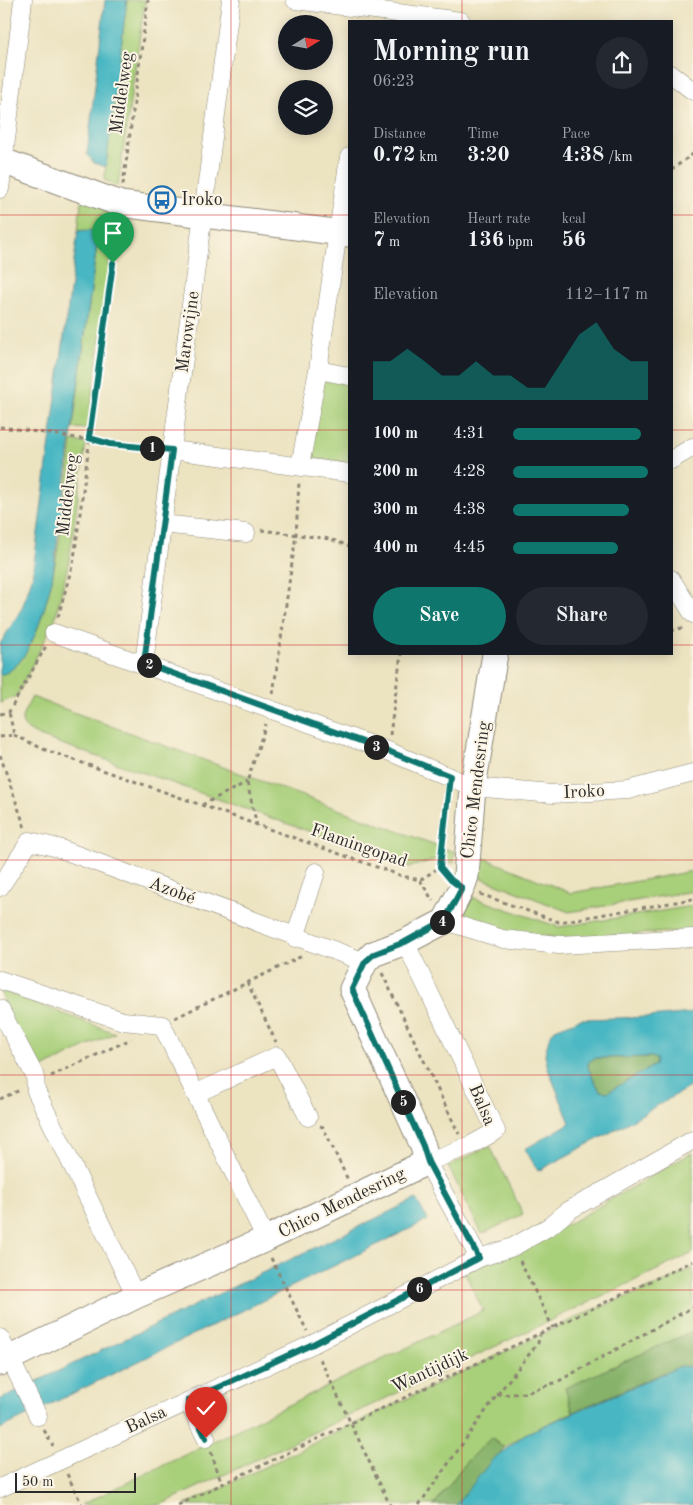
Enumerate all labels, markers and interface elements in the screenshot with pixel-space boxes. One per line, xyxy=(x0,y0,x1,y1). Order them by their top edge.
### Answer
north arrow xyxy=(278,15,332,70)
map controls xyxy=(278,15,333,135)
button: share xyxy=(596,37,648,89)
text: Morning run xyxy=(373,39,530,67)
street label: Middelweg xyxy=(107,50,137,135)
text: 06:23 xyxy=(373,74,415,90)
button: layers xyxy=(278,80,333,135)
text: Distance xyxy=(373,127,426,141)
text: Time xyxy=(467,127,499,141)
text: Pace xyxy=(562,127,590,141)
text: 0.72 xyxy=(373,145,415,166)
text: 3:20 xyxy=(467,145,510,166)
text: 4:38 xyxy=(562,145,604,166)
text: km xyxy=(415,150,438,164)
text: /km xyxy=(604,150,633,164)
bus stop icon: Iroko xyxy=(147,185,177,215)
place label: Iroko xyxy=(181,191,223,209)
pin xyxy=(92,212,134,263)
text: Elevation xyxy=(373,212,430,226)
text: Heart rate xyxy=(467,212,530,226)
text: kcal xyxy=(562,212,586,226)
icon: arrive xyxy=(99,219,127,247)
text: 7 xyxy=(373,230,385,251)
text: 136 xyxy=(467,230,504,251)
text: 56 xyxy=(562,230,586,251)
text: m xyxy=(385,235,400,249)
text: bpm xyxy=(504,235,533,249)
text: Elevation xyxy=(373,287,438,303)
text: 112–117 m xyxy=(565,287,648,303)
street label: Marowijne xyxy=(173,290,203,374)
text: 100 m xyxy=(373,426,418,442)
text: 4:31 xyxy=(453,426,485,442)
pin: 1 xyxy=(140,436,164,460)
text: 1 xyxy=(148,441,157,455)
street label: Middelweg xyxy=(54,452,82,537)
text: 200 m xyxy=(373,464,418,480)
text: 4:28 xyxy=(453,464,485,480)
text: 300 m xyxy=(373,502,418,518)
text: 4:38 xyxy=(453,502,485,518)
text: 400 m xyxy=(373,540,418,556)
text: 4:45 xyxy=(453,540,485,556)
button: Save xyxy=(373,587,506,645)
button: Share xyxy=(516,587,648,645)
pin: 2 xyxy=(136,652,162,678)
text: 2 xyxy=(145,658,154,672)
street label: Chico Mendesring xyxy=(459,720,493,860)
pin: 3 xyxy=(364,734,388,760)
text: 3 xyxy=(372,740,381,754)
street label: Iroko xyxy=(563,782,605,802)
street label: Flamingopad xyxy=(308,821,410,871)
street label: Azobé xyxy=(146,874,198,908)
pin: 4 xyxy=(430,910,454,934)
text: 4 xyxy=(438,915,447,929)
street label: Balsa xyxy=(465,1082,499,1128)
pin: 5 xyxy=(390,1090,416,1114)
text: 5 xyxy=(399,1095,408,1109)
street label: Chico Mendesring xyxy=(276,1164,409,1242)
pin: 6 xyxy=(406,1276,432,1302)
text: 6 xyxy=(415,1282,424,1296)
street label: Wantijdijk xyxy=(389,1345,471,1397)
pin xyxy=(185,1387,227,1438)
icon: check xyxy=(192,1394,220,1422)
street label: Balsa xyxy=(123,1403,169,1437)
scale bar xyxy=(15,1470,136,1493)
text: 50 m xyxy=(22,1475,53,1489)

